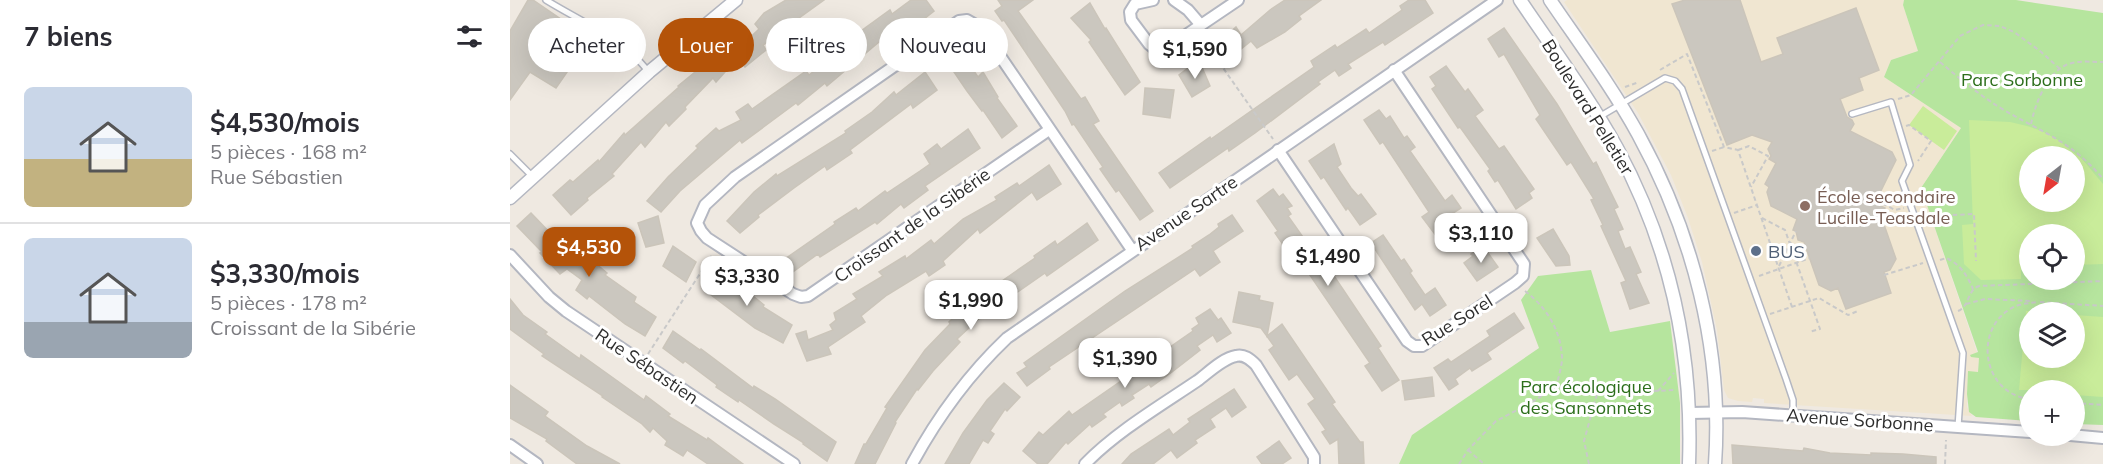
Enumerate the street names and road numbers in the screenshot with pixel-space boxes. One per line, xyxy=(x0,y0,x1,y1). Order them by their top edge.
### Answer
street label: Boulevard Pelletier xyxy=(1537,35,1639,179)
street label: Croissant de la Sibérie xyxy=(830,162,994,288)
street label: Avenue Sartre xyxy=(1130,170,1242,256)
street label: Rue Sorel xyxy=(1417,289,1497,351)
street label: Rue Sébastien xyxy=(591,323,703,409)
street label: Avenue Sorbonne xyxy=(1786,403,1934,437)

